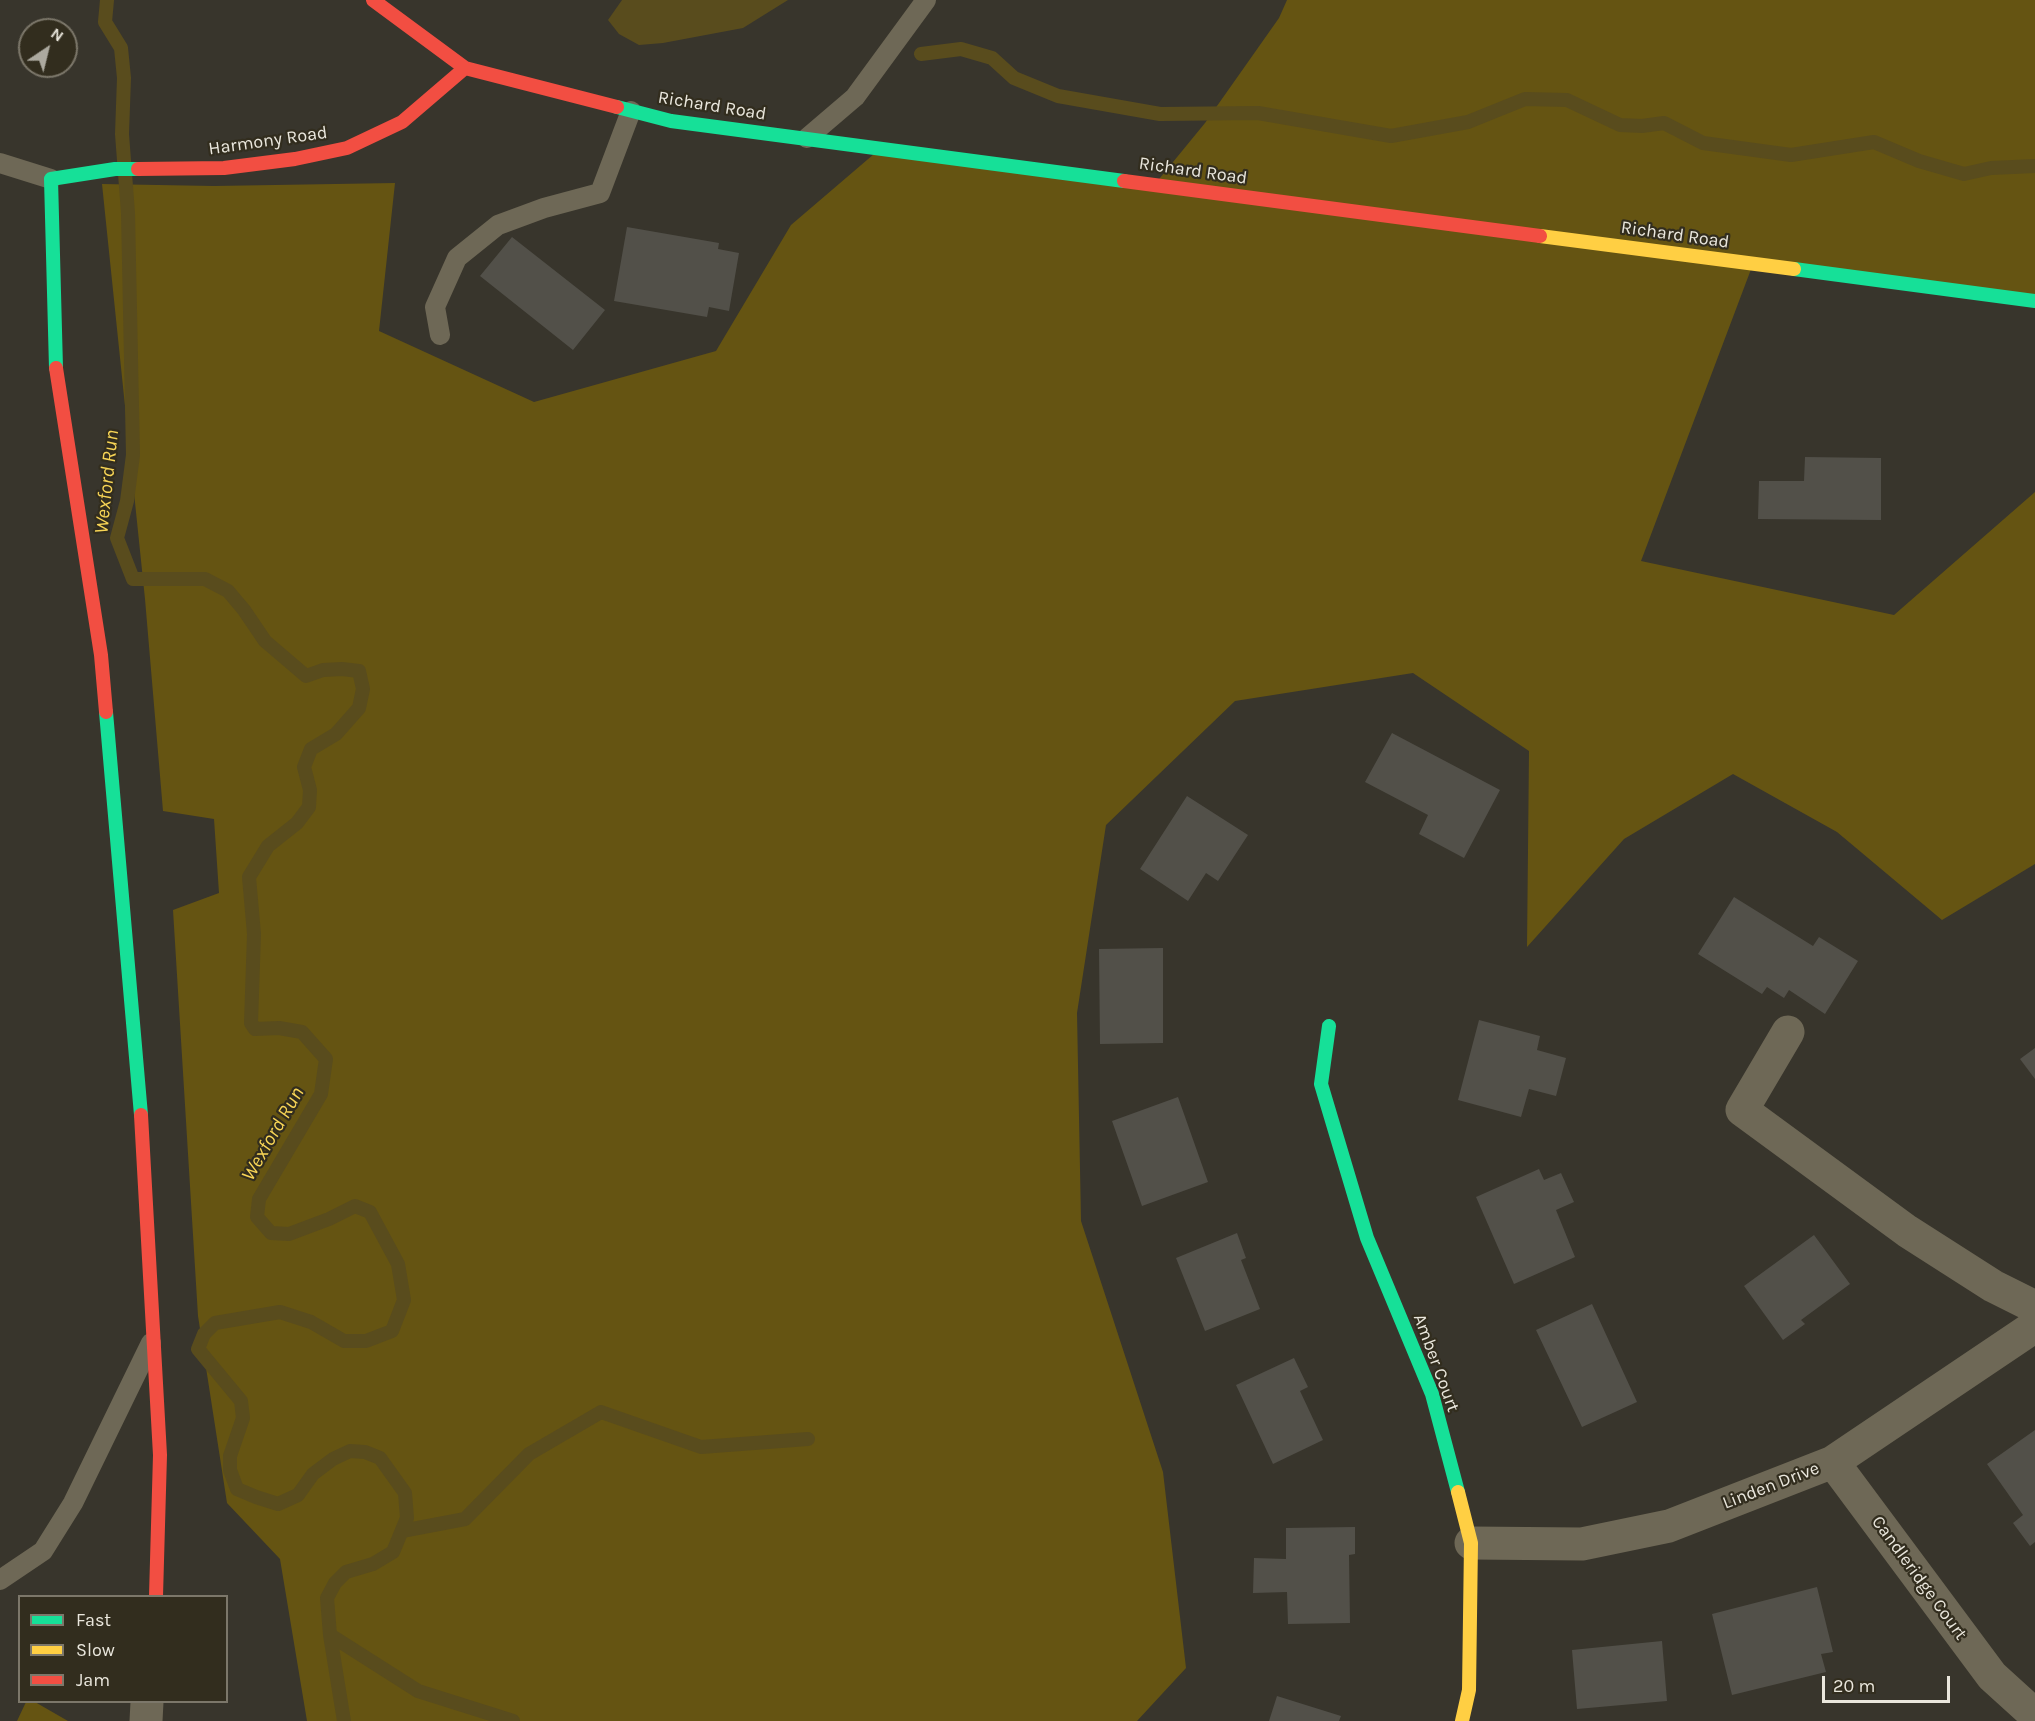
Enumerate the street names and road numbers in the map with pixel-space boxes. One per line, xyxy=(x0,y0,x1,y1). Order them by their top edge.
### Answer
street label: Richard Road xyxy=(656,87,768,125)
street label: Harmony Road xyxy=(207,122,329,160)
street label: Richard Road xyxy=(1137,153,1249,189)
street label: Richard Road xyxy=(1619,217,1731,253)
street label: Amber Court xyxy=(1408,1311,1464,1415)
street label: Linden Drive xyxy=(1720,1458,1822,1514)
street label: Candleridge Court xyxy=(1867,1512,1971,1644)

